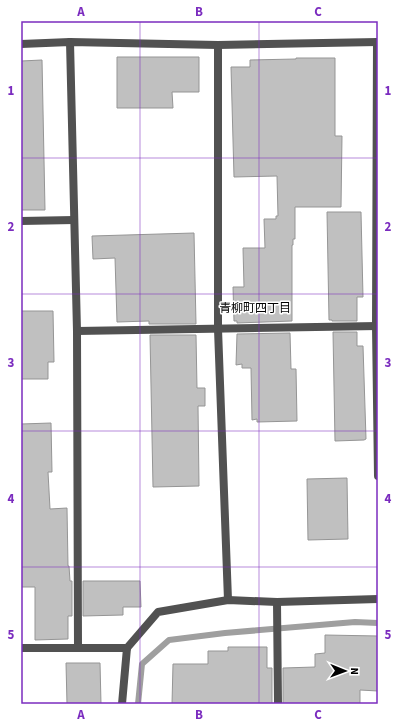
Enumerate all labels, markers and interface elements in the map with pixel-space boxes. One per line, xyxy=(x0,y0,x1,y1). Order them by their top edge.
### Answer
text: A xyxy=(76,3,85,21)
text: B xyxy=(195,3,203,21)
text: C xyxy=(314,3,322,21)
text: 1 xyxy=(8,82,15,100)
text: 1 xyxy=(385,82,392,100)
text: 2 xyxy=(8,218,15,236)
text: 2 xyxy=(385,218,392,236)
district label: 青柳町四丁目 xyxy=(219,300,291,317)
text: 3 xyxy=(8,354,15,372)
text: 3 xyxy=(385,354,392,372)
text: 4 xyxy=(8,490,15,508)
text: 4 xyxy=(385,490,392,508)
text: 5 xyxy=(8,626,15,644)
text: 5 xyxy=(385,626,392,644)
north arrow xyxy=(325,651,365,691)
text: N xyxy=(347,667,362,675)
text: A xyxy=(76,706,85,724)
text: B xyxy=(195,706,203,724)
text: C xyxy=(314,706,322,724)

